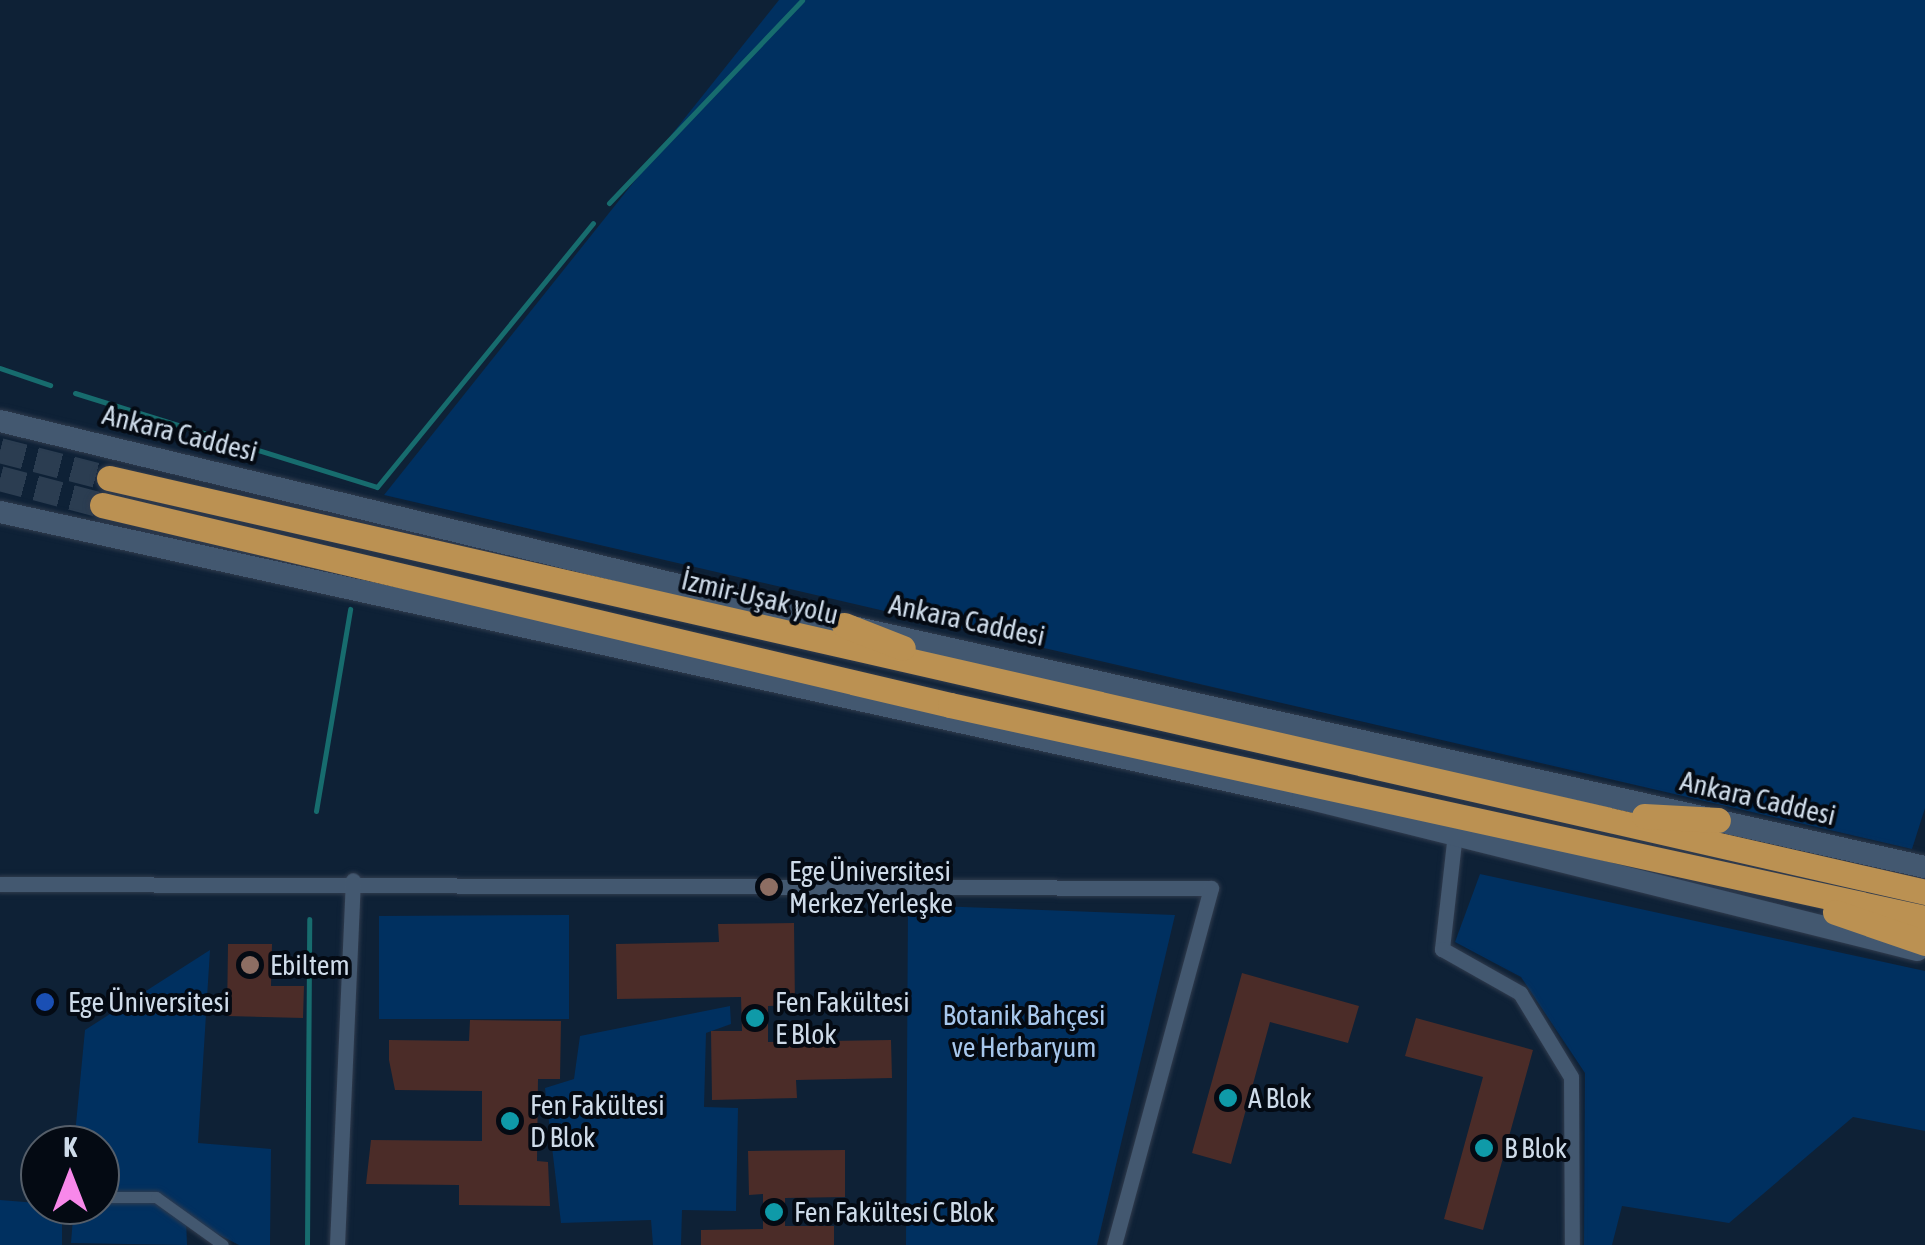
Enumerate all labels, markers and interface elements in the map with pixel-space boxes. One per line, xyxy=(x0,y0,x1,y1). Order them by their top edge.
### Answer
street label: Ankara Caddesi xyxy=(99,398,261,468)
street label: İzmir-Uşak yolu xyxy=(678,563,842,631)
street label: Ankara Caddesi xyxy=(886,587,1048,653)
street label: Ankara Caddesi xyxy=(1677,764,1839,832)
place label: Ege Üniversitesi Merkez Yerleşke xyxy=(789,854,953,920)
marker: Ege Üniversitesi Merkez Yerleşke xyxy=(758,876,780,898)
place label: Ebiltem xyxy=(270,948,350,982)
marker: Ebiltem xyxy=(239,954,261,976)
place label: Ege Üniversitesi xyxy=(68,985,230,1019)
place label: Fen Fakültesi E Blok xyxy=(775,985,910,1051)
marker: Ege Üniversitesi xyxy=(32,989,58,1015)
park label: Botanik Bahçesi ve Herbaryum xyxy=(943,998,1105,1064)
marker: Fen Fakültesi E Blok xyxy=(744,1007,766,1029)
place label: A Blok xyxy=(1248,1081,1311,1115)
marker: A Blok xyxy=(1217,1087,1239,1109)
place label: Fen Fakültesi D Blok xyxy=(530,1088,665,1154)
marker: Fen Fakültesi D Blok xyxy=(499,1110,521,1132)
north arrow xyxy=(20,1125,120,1225)
text: K xyxy=(63,1131,77,1163)
place label: B Blok xyxy=(1504,1131,1567,1165)
marker: B Blok xyxy=(1473,1137,1495,1159)
place label: Fen Fakültesi C Blok xyxy=(794,1195,995,1229)
marker: Fen Fakültesi C Blok xyxy=(763,1201,785,1223)

